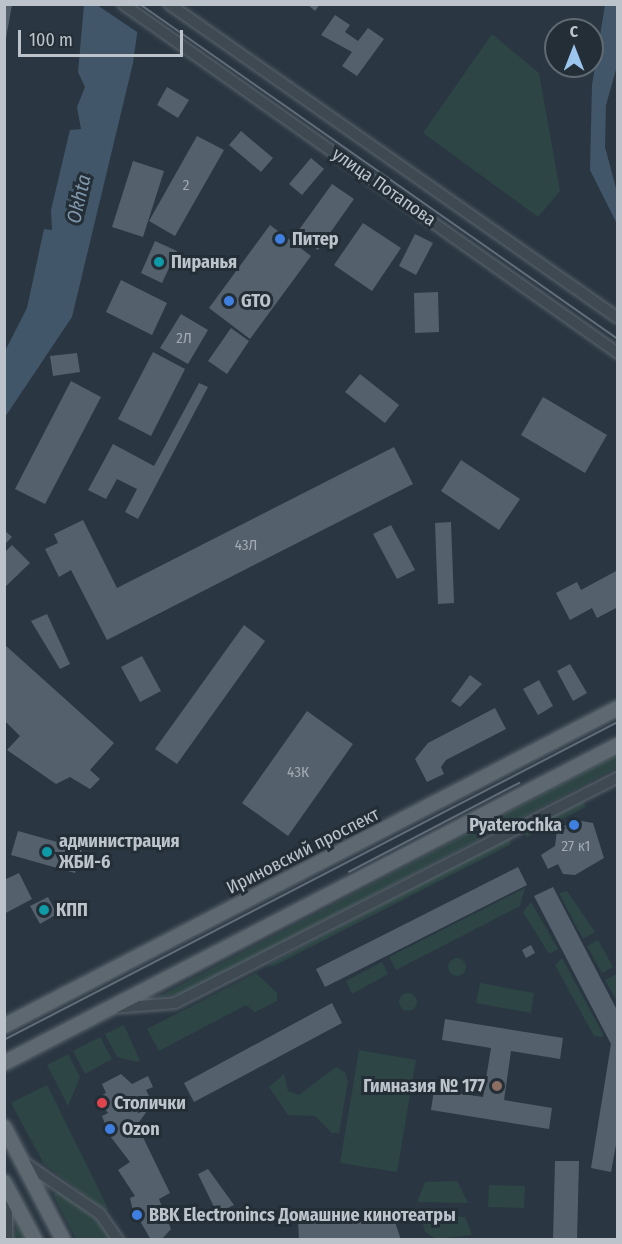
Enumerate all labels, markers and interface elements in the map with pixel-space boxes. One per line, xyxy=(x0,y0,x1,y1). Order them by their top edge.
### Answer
scale bar xyxy=(21,18,186,56)
north arrow xyxy=(544,18,604,78)
text: С xyxy=(570,22,578,41)
text: 100 m xyxy=(29,29,73,51)
street label: улица Потапова xyxy=(328,143,440,231)
water label: Okhta xyxy=(62,172,96,226)
house number: 2 xyxy=(183,177,189,195)
place label: Питер xyxy=(292,228,339,250)
marker: Питер xyxy=(273,232,287,246)
place label: Пиранья xyxy=(171,251,237,273)
marker: Пиранья xyxy=(152,255,166,269)
place label: GTO xyxy=(241,290,271,312)
marker: GTO xyxy=(222,294,236,308)
house number: 2Л xyxy=(176,330,192,348)
house number: 43Л xyxy=(235,537,257,555)
house number: 43К xyxy=(287,764,309,782)
street label: Ириновский проспект xyxy=(223,803,383,899)
place label: Pyaterochka xyxy=(469,814,562,836)
marker: Pyaterochka xyxy=(567,818,581,832)
place label: администрация ЖБИ-6 xyxy=(59,831,180,874)
house number: 27 к1 xyxy=(562,838,590,856)
marker: администрация ЖБИ-6 xyxy=(40,845,54,859)
place label: КПП xyxy=(56,899,88,921)
marker: КПП xyxy=(37,903,51,917)
place label: Гимназия № 177 xyxy=(363,1075,485,1097)
marker: Гимназия № 177 xyxy=(490,1079,504,1093)
place label: Столички xyxy=(114,1092,186,1114)
marker: Столички xyxy=(95,1096,109,1110)
place label: Ozon xyxy=(122,1118,160,1140)
marker: Ozon xyxy=(103,1122,117,1136)
place label: BBK Electronincs Домашние кинотеатры xyxy=(149,1204,456,1226)
marker: BBK Electronincs Домашние кинотеатры xyxy=(130,1208,144,1222)

